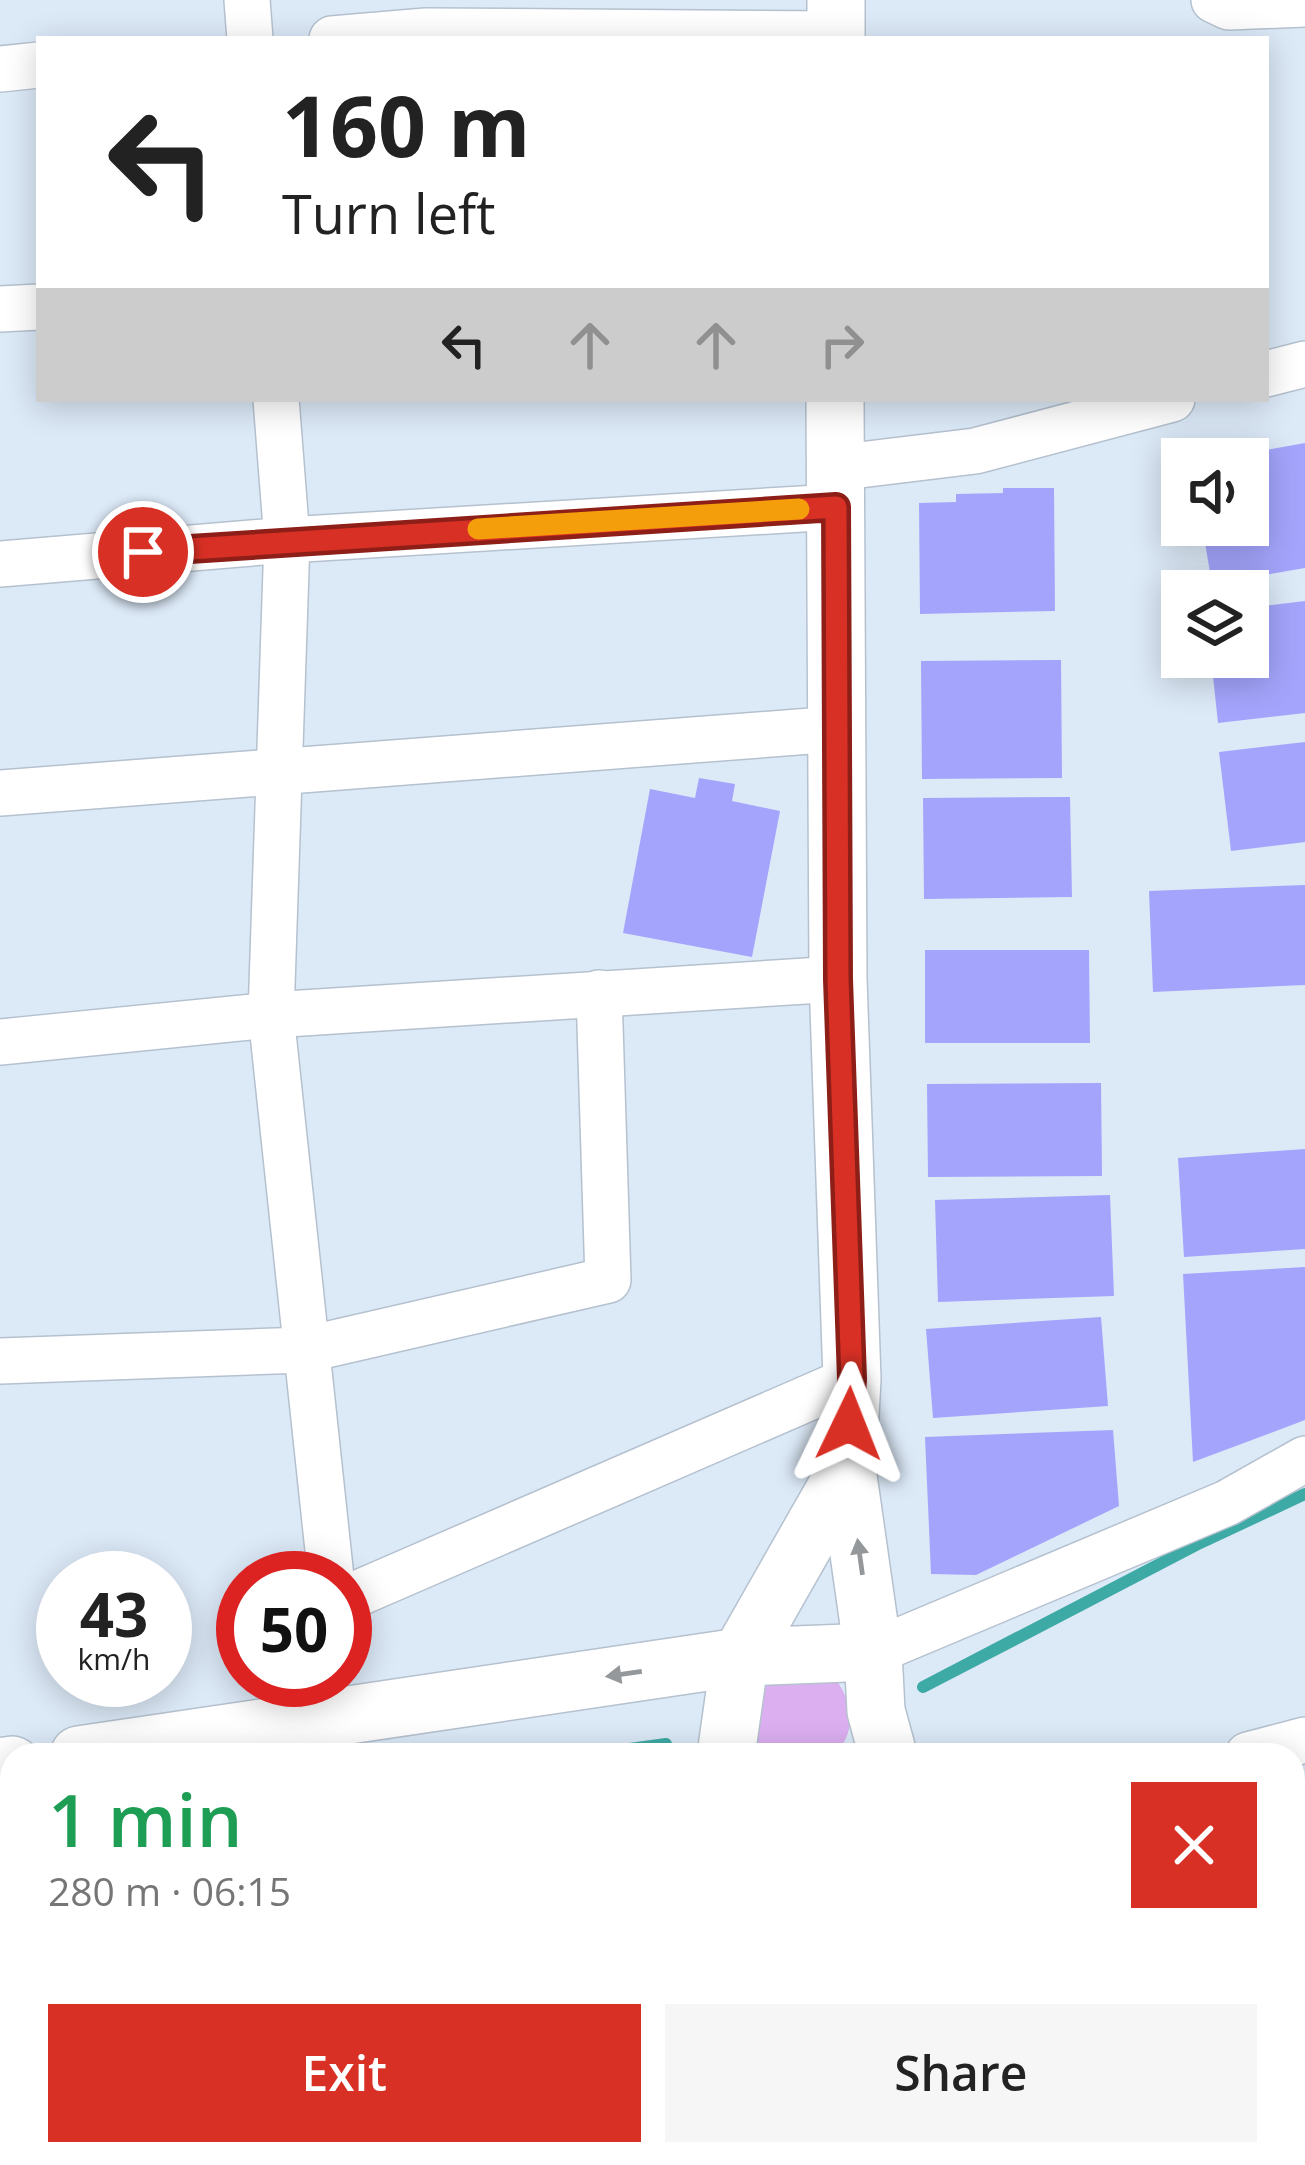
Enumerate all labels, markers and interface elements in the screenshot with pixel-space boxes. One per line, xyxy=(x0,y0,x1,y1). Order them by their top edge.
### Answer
text: 160 m xyxy=(282,67,530,182)
icon: left xyxy=(84,84,240,240)
text: Turn left xyxy=(282,176,495,250)
icon: left xyxy=(431,312,497,378)
icon: ahead xyxy=(557,312,623,378)
icon: ahead xyxy=(683,312,749,378)
icon: right xyxy=(809,312,875,378)
map controls xyxy=(1161,438,1269,678)
button: sound xyxy=(1161,438,1269,546)
pin xyxy=(92,501,194,603)
icon: arrive xyxy=(110,519,176,585)
button: layers xyxy=(1161,570,1269,678)
position arrow xyxy=(786,1361,912,1487)
one-way arrow xyxy=(850,1538,869,1575)
speed limit sign: 50 xyxy=(216,1551,372,1707)
text: 43 xyxy=(80,1573,148,1655)
text: km/h xyxy=(78,1638,150,1679)
one-way arrow xyxy=(605,1665,643,1684)
text: 1 min xyxy=(48,1770,242,1868)
button: close xyxy=(1131,1782,1257,1908)
text: 280 m · 06:15 xyxy=(48,1864,291,1917)
button: Exit xyxy=(48,2004,641,2142)
button: Share xyxy=(665,2004,1257,2142)

